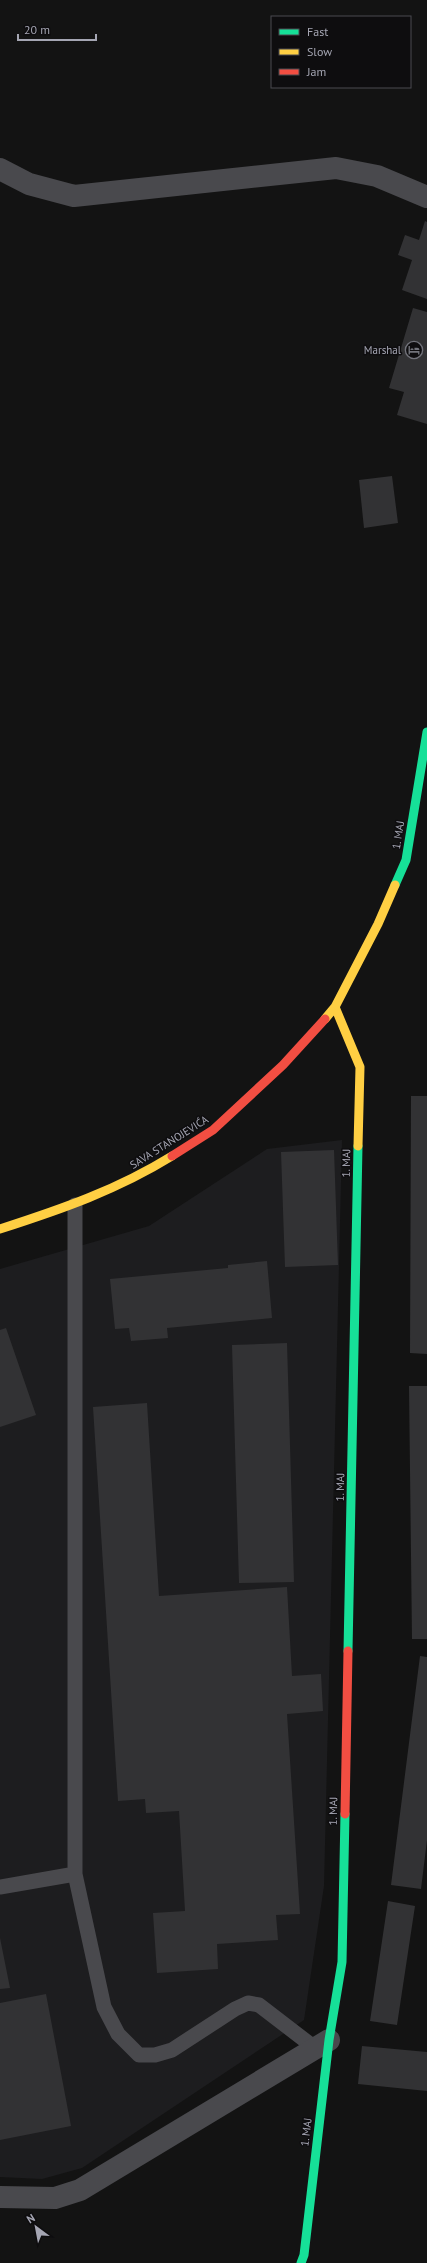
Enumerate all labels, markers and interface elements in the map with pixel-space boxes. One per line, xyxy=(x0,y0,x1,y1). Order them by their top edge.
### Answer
scale bar xyxy=(18,16,96,42)
legend xyxy=(271,16,411,88)
text: 20 m xyxy=(24,22,50,37)
text: Fast xyxy=(307,24,328,39)
text: Slow xyxy=(307,44,332,59)
text: Jam xyxy=(306,64,326,79)
hotel icon: Marshal xyxy=(404,340,424,360)
place label: Marshal xyxy=(364,343,402,357)
street label: 1. MAJ xyxy=(389,820,407,850)
street label: SAVA STANOJEVIĆA xyxy=(127,1112,211,1172)
street label: 1. MAJ xyxy=(339,1148,353,1178)
street label: 1. MAJ xyxy=(333,1472,347,1502)
street label: 1. MAJ xyxy=(326,1796,340,1826)
street label: 1. MAJ xyxy=(297,2117,315,2147)
north arrow xyxy=(16,2207,56,2247)
text: N xyxy=(24,2211,37,2226)

